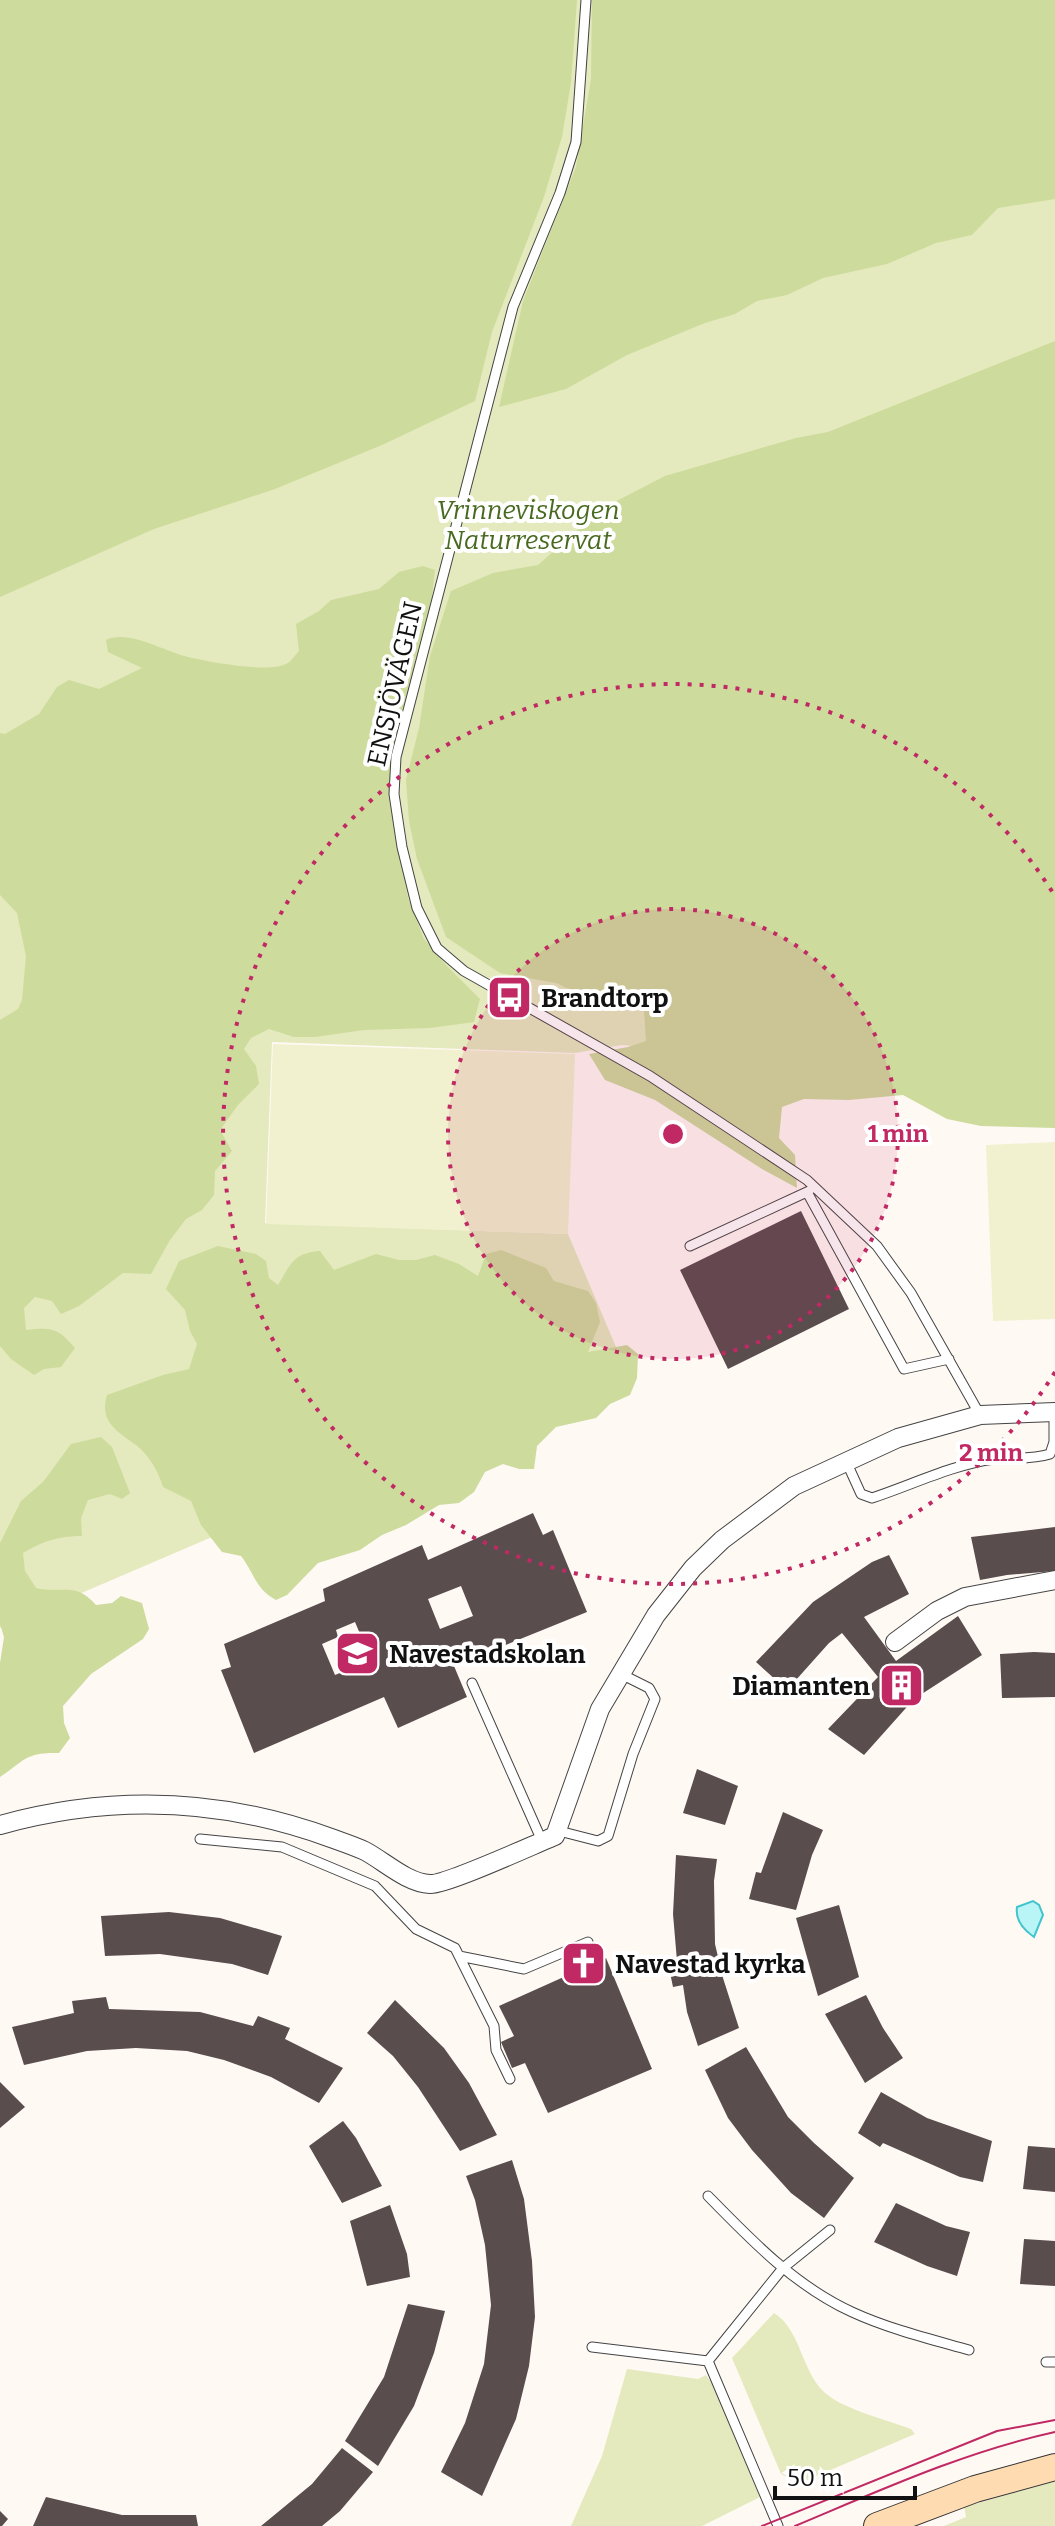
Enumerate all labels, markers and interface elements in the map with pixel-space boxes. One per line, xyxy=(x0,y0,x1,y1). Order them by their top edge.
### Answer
park label: Vrinneviskogen Naturreservat xyxy=(437,495,620,556)
street label: ENSJÖVÄGEN xyxy=(361,599,429,769)
bus stop icon: Brandtorp xyxy=(486,974,534,1022)
place label: Brandtorp xyxy=(541,983,669,1014)
centre of rings xyxy=(659,1120,687,1148)
text: 1 min xyxy=(868,1120,929,1148)
text: 2 min xyxy=(959,1439,1023,1467)
school or university icon: Navestadskolan xyxy=(334,1630,382,1678)
place label: Navestadskolan xyxy=(389,1639,586,1670)
building icon: Diamanten xyxy=(877,1662,925,1710)
place label: Diamanten xyxy=(732,1671,870,1702)
church icon: Navestad kyrka xyxy=(560,1940,608,1988)
place label: Navestad kyrka xyxy=(615,1949,806,1980)
scale bar xyxy=(775,2450,915,2500)
text: 50 m xyxy=(787,2464,843,2492)

